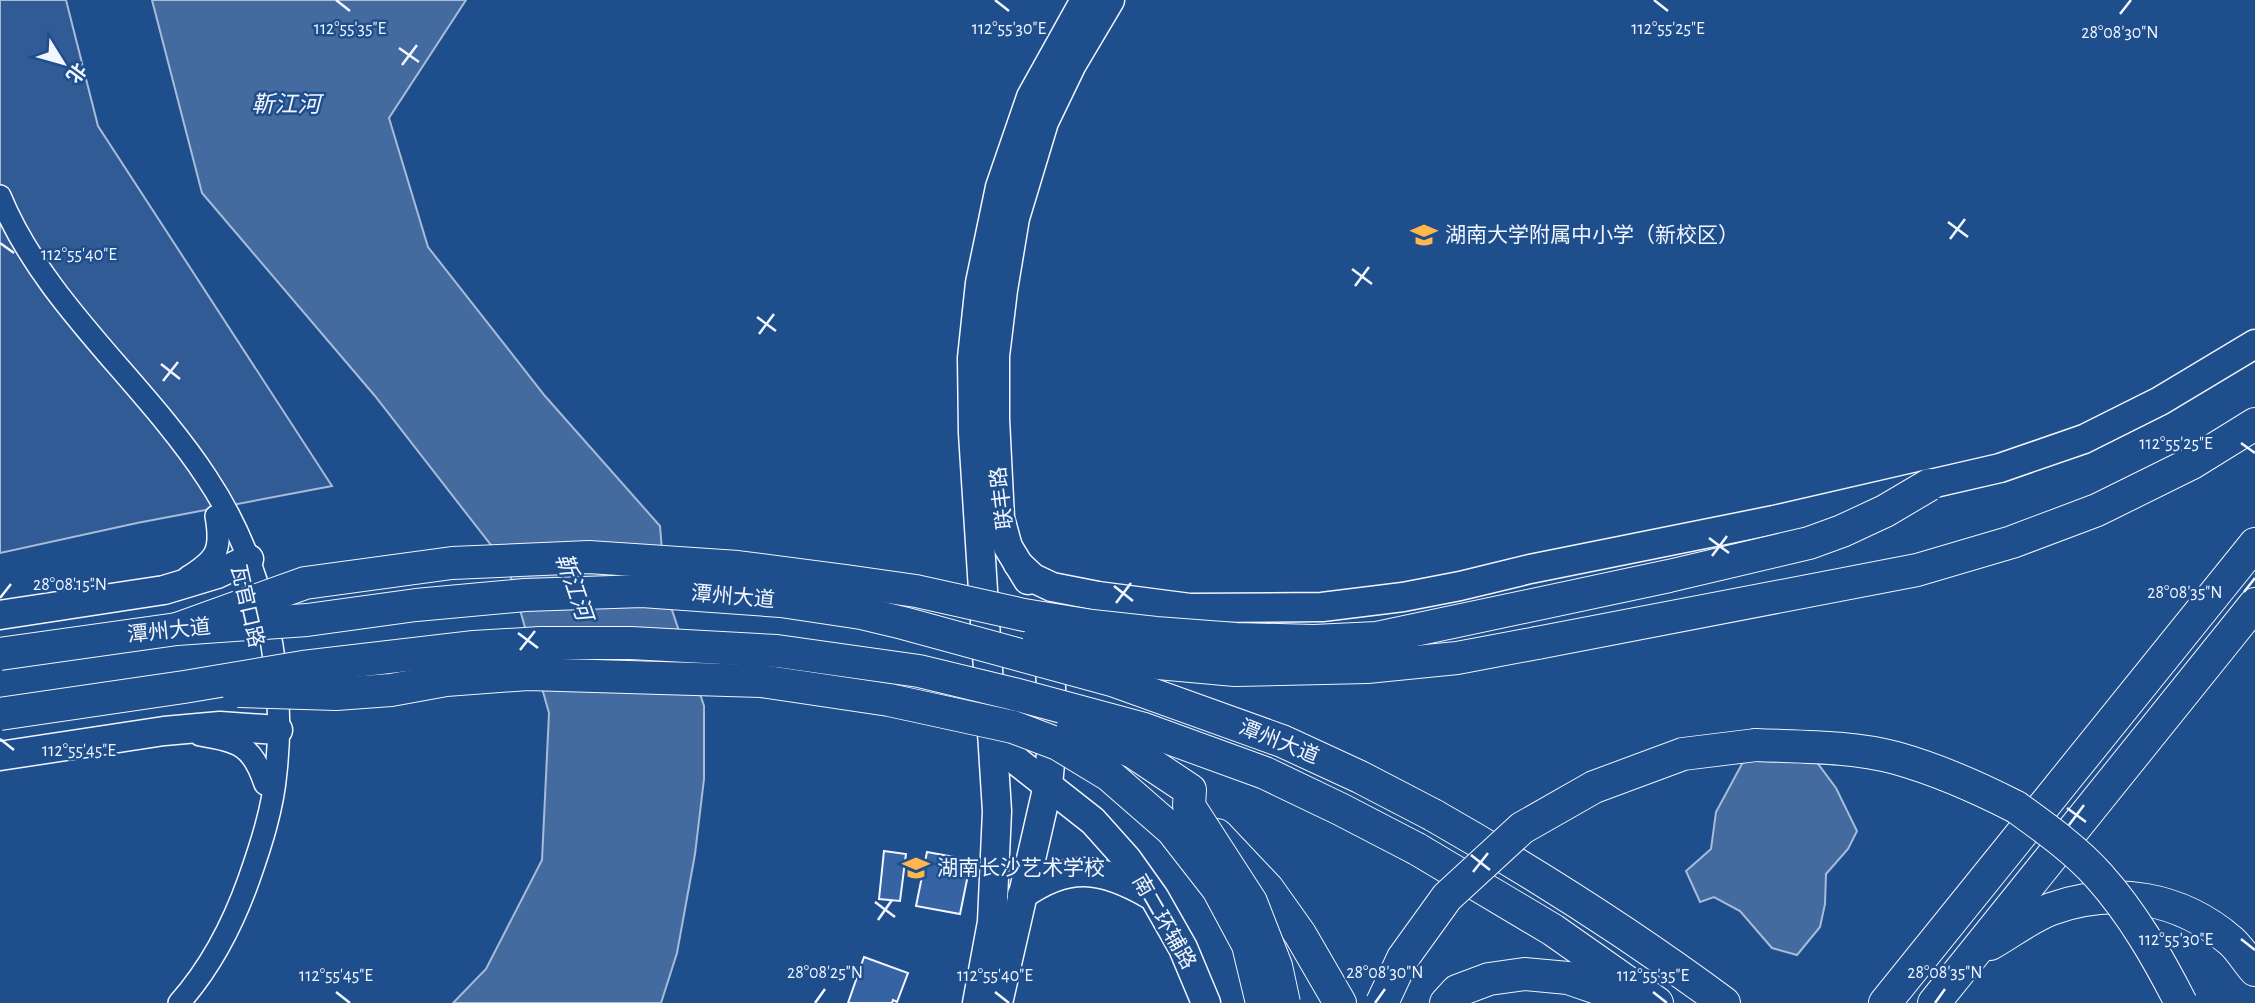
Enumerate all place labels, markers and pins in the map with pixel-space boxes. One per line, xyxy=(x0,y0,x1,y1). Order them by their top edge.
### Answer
school or university icon: 湖南大学附属中小学（新校区） xyxy=(1409,220,1439,250)
place label: 湖南大学附属中小学（新校区） xyxy=(1445,224,1739,246)
school or university icon: 湖南长沙艺术学校 xyxy=(901,853,931,883)
place label: 湖南长沙艺术学校 xyxy=(937,857,1105,879)

